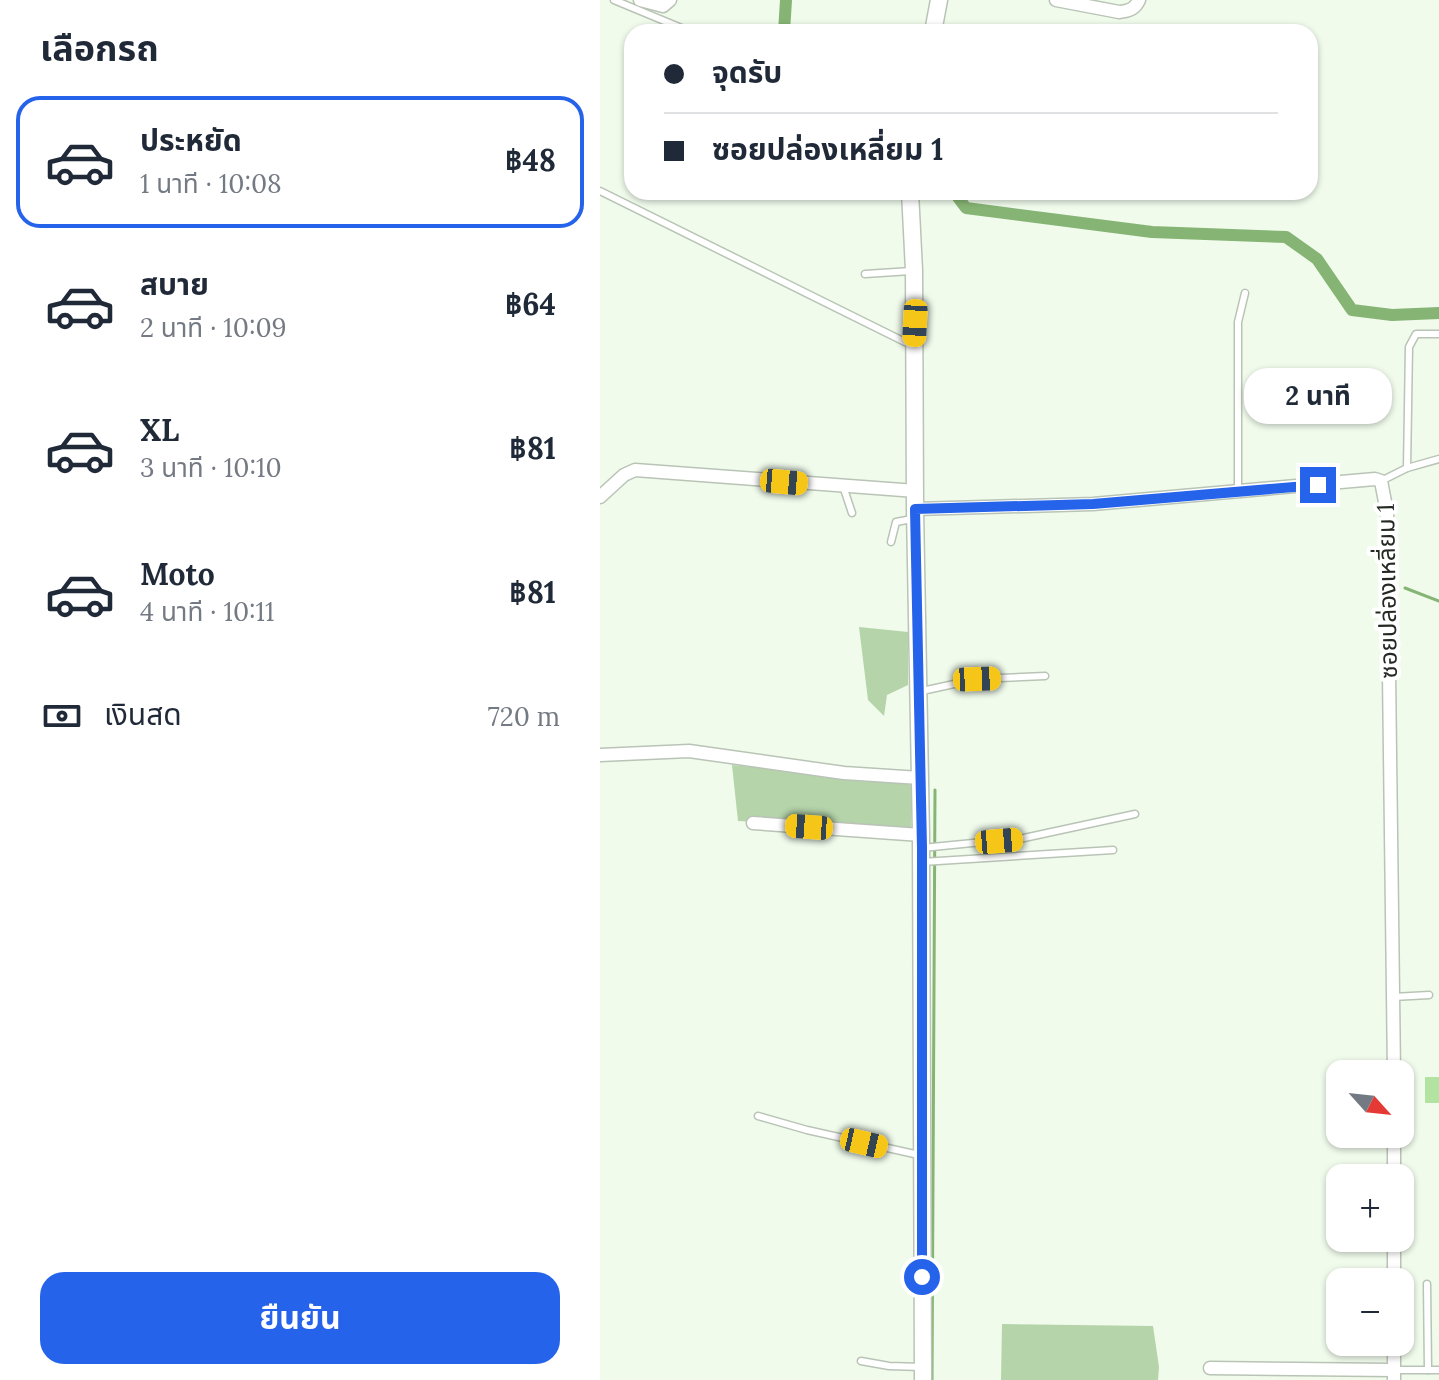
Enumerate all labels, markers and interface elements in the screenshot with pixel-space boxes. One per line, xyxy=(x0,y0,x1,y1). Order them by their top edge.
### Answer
text: เลือกรถ xyxy=(40,25,159,71)
text: จุดรับ xyxy=(712,53,782,91)
text: ประหยัด xyxy=(140,121,242,159)
icon: car xyxy=(44,126,116,198)
text: ซอยปล่องเหลี่ยม 1 xyxy=(712,130,943,168)
text: ฿48 xyxy=(505,141,556,179)
text: 1 นาที · 10:08 xyxy=(140,167,282,200)
text: สบาย xyxy=(140,265,209,303)
icon: car xyxy=(44,270,116,342)
text: ฿64 xyxy=(505,285,556,323)
car xyxy=(902,298,928,348)
text: 2 นาที · 10:09 xyxy=(140,311,287,344)
callout: 2 นาที xyxy=(1244,369,1392,425)
text: 2 นาที xyxy=(1285,379,1351,412)
text: XL xyxy=(140,411,179,449)
icon: car xyxy=(44,414,116,486)
text: ฿81 xyxy=(509,429,556,467)
text: 3 นาที · 10:10 xyxy=(140,451,282,484)
route end xyxy=(1300,467,1336,503)
car xyxy=(759,468,809,496)
street label: ซอยปล่องเหลี่ยม 1 xyxy=(1369,503,1404,679)
text: Moto xyxy=(140,555,215,593)
icon: car xyxy=(44,558,116,630)
text: ฿81 xyxy=(509,573,556,611)
text: 4 นาที · 10:11 xyxy=(140,595,274,628)
car xyxy=(953,666,1001,692)
icon: cash xyxy=(40,694,84,738)
text: เงินสด xyxy=(104,695,182,733)
text: 720 m xyxy=(488,700,560,733)
car xyxy=(784,813,834,841)
car xyxy=(974,827,1024,855)
north arrow xyxy=(1326,1060,1414,1148)
map controls xyxy=(1326,1060,1414,1356)
car xyxy=(838,1126,890,1160)
button: + xyxy=(1326,1164,1414,1252)
route start xyxy=(904,1259,940,1295)
button: − xyxy=(1326,1268,1414,1356)
button: ยืนยัน xyxy=(40,1272,560,1364)

